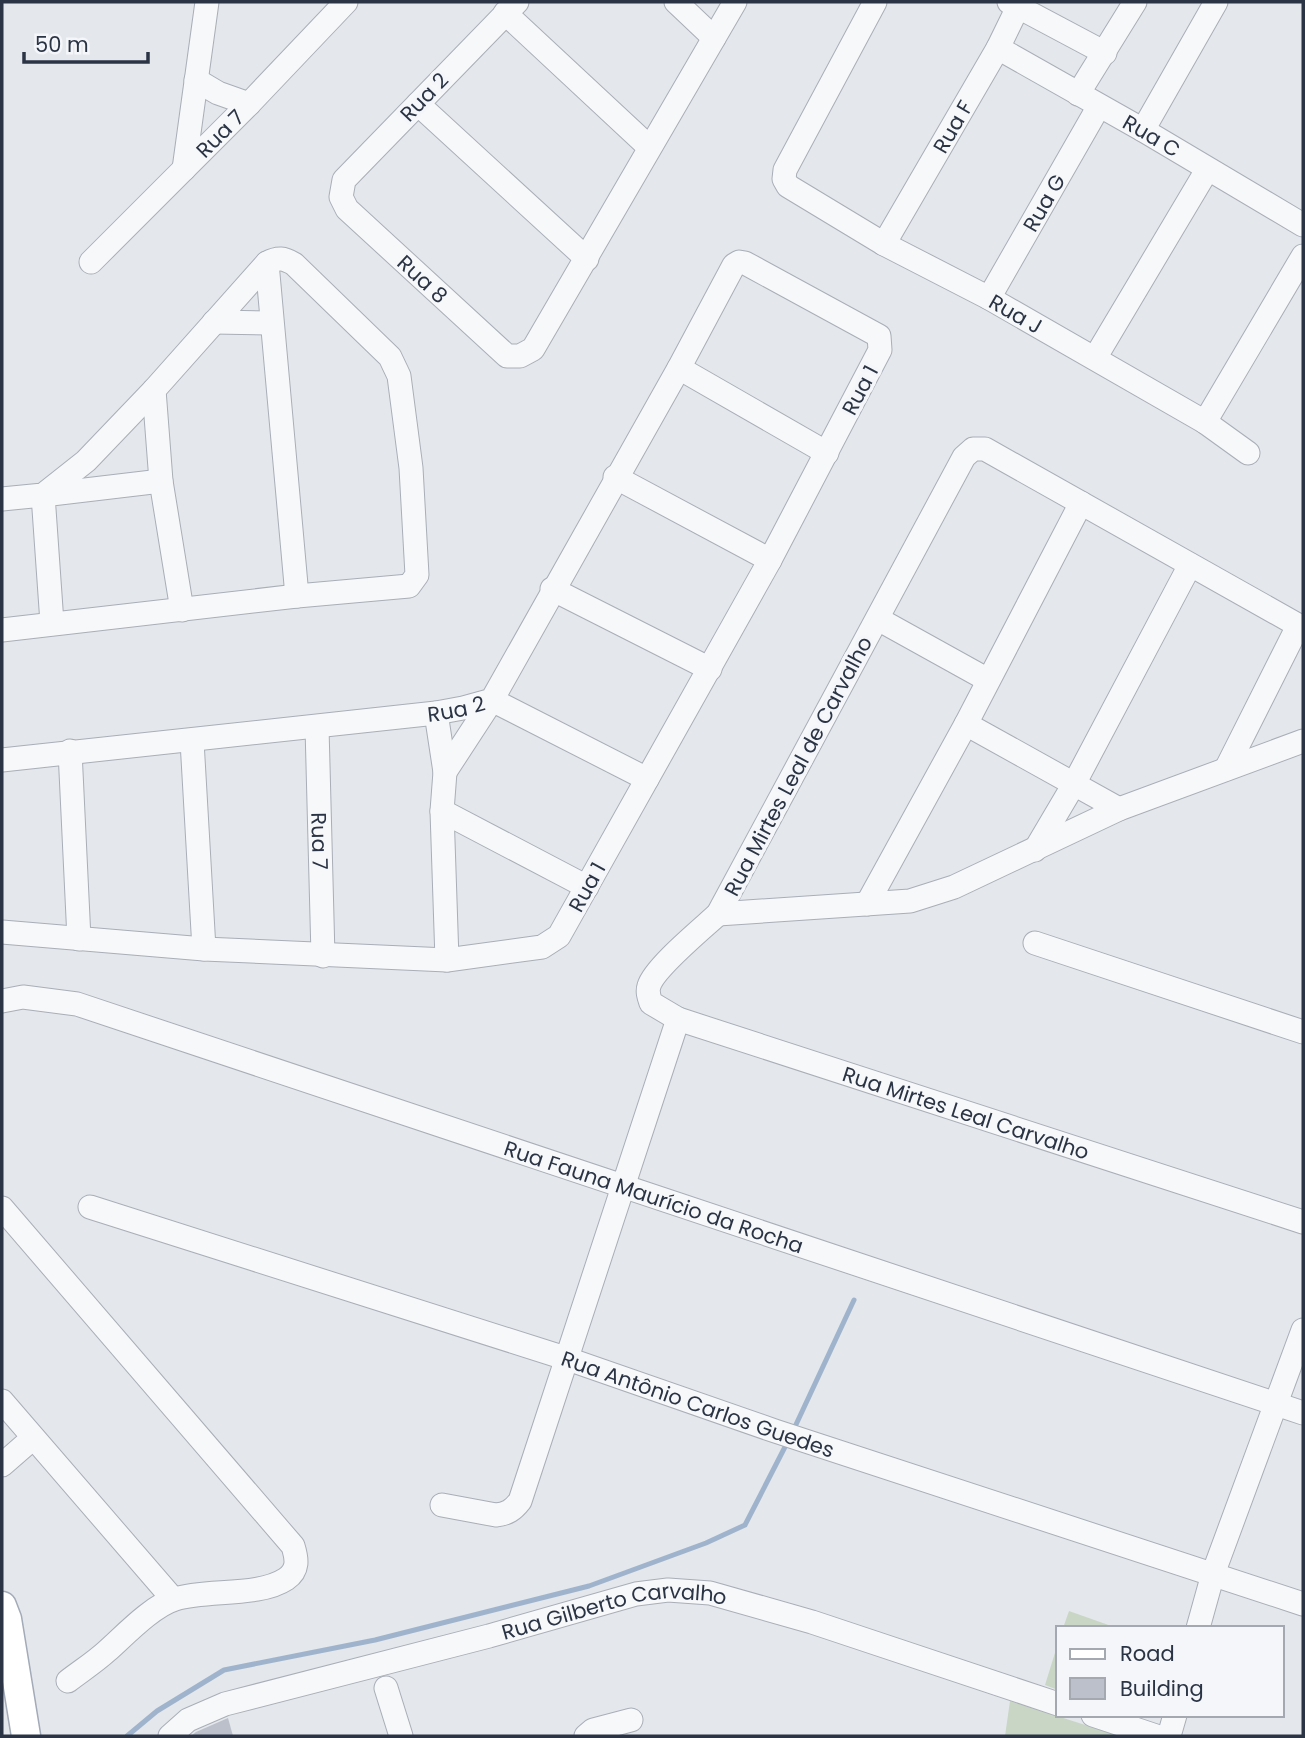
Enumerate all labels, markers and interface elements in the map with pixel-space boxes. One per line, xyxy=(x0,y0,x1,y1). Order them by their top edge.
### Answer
scale bar xyxy=(24,21,149,65)
text: 50 m xyxy=(35,30,89,59)
street label: Rua 2 xyxy=(393,66,455,128)
street label: Rua F xyxy=(926,95,979,158)
street label: Rua 7 xyxy=(189,103,250,164)
street label: Rua C xyxy=(1118,107,1186,164)
street label: Rua G xyxy=(1016,168,1072,237)
street label: Rua 8 xyxy=(391,248,455,309)
street label: Rua J xyxy=(984,287,1048,340)
street label: Rua 1 xyxy=(835,360,885,420)
street label: Rua Mirtes Leal de Carvalho xyxy=(717,631,879,901)
street label: Rua 2 xyxy=(426,688,488,728)
street label: Rua 7 xyxy=(305,812,335,870)
street label: Rua 1 xyxy=(562,857,612,917)
street label: Rua Mirtes Leal Carvalho xyxy=(839,1059,1093,1166)
street label: Rua Fauna Maurício da Rocha xyxy=(500,1133,807,1260)
street label: Rua Antônio Carlos Guedes xyxy=(557,1343,838,1464)
street label: Rua Gilberto Carvalho xyxy=(498,1575,730,1646)
legend xyxy=(1056,1626,1284,1717)
text: Road xyxy=(1120,1639,1175,1668)
text: Building xyxy=(1120,1674,1204,1703)

